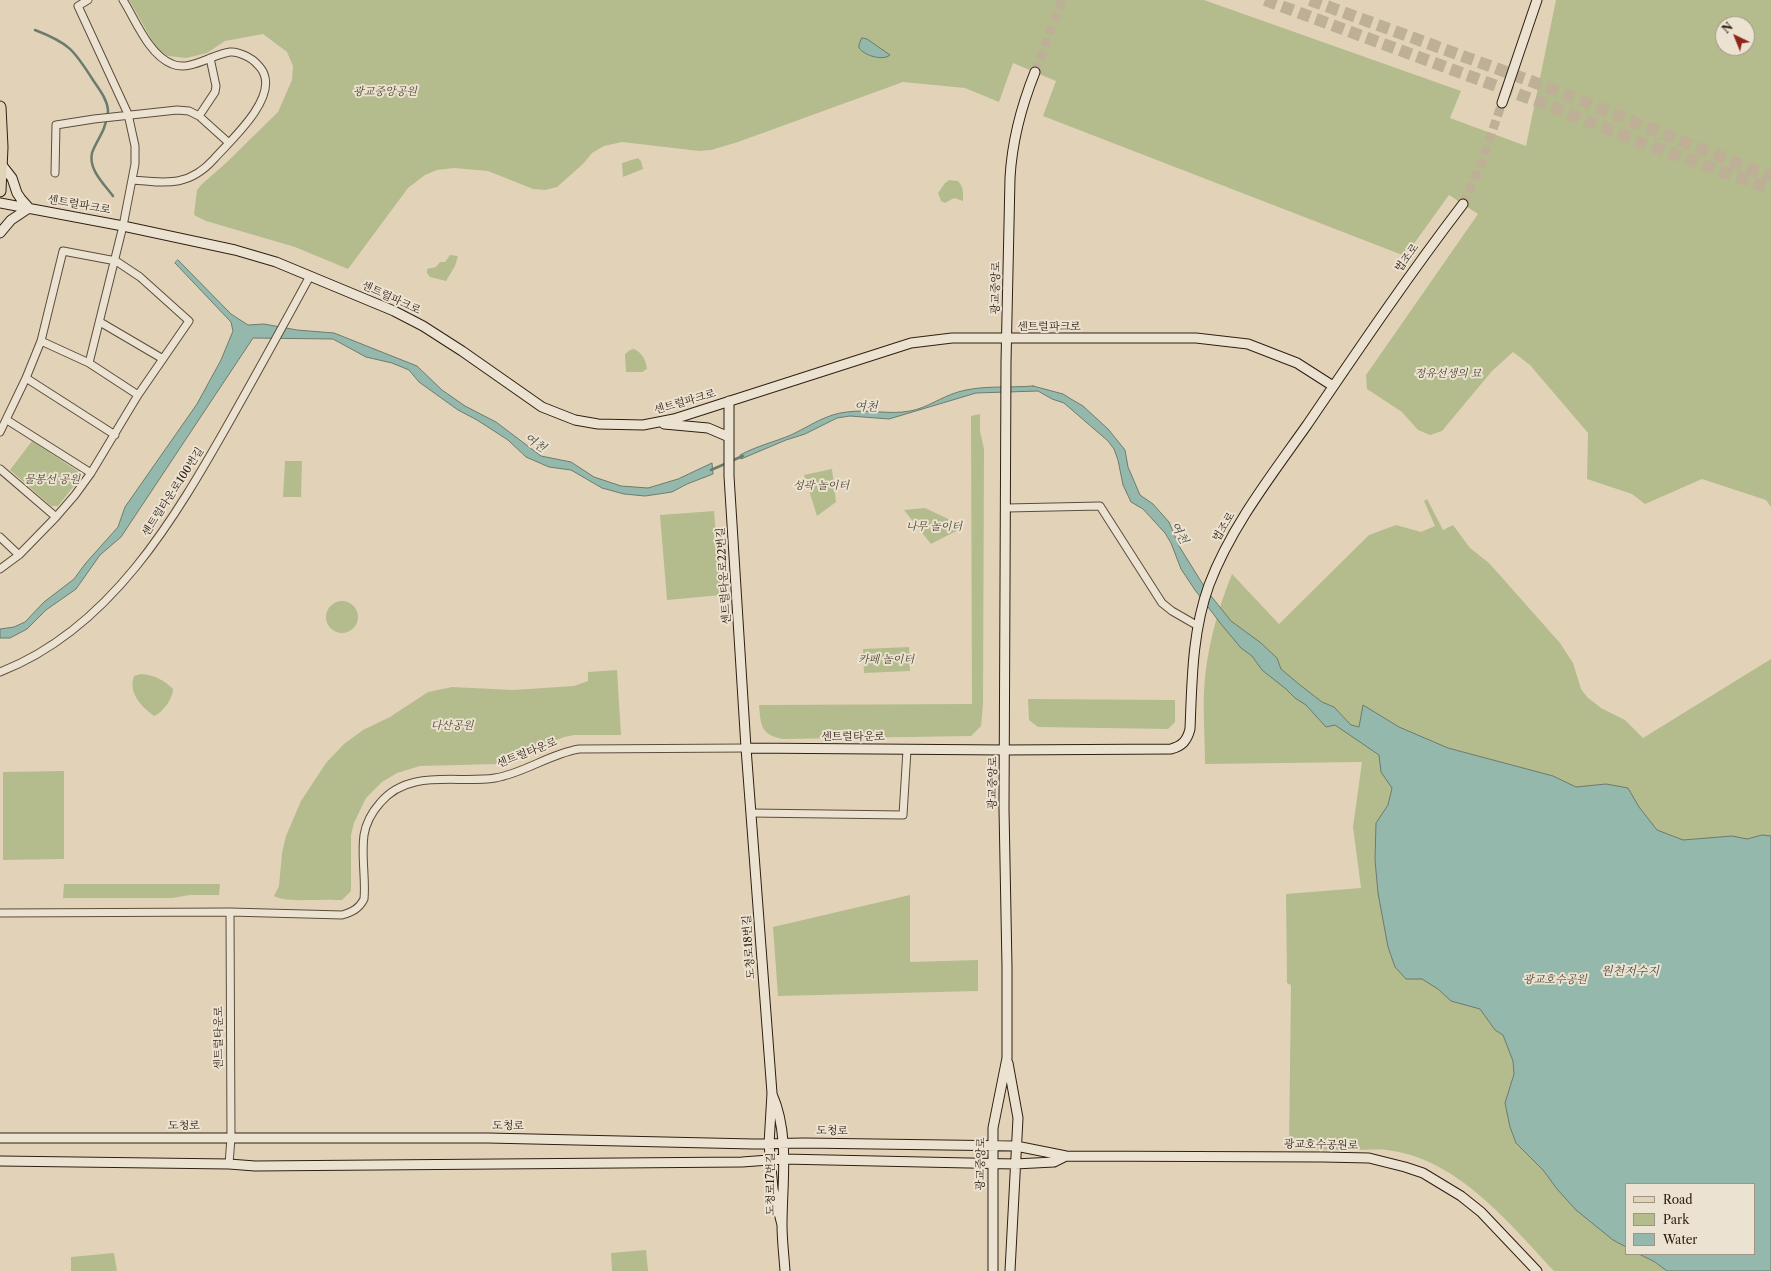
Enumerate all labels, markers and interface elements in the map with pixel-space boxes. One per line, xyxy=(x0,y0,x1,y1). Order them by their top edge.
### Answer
north arrow xyxy=(1715,16,1755,56)
text: N xyxy=(1719,20,1736,36)
park label: 광교중앙공원 xyxy=(353,85,417,99)
street label: 센트럴파크로 xyxy=(46,193,112,217)
street label: 법조로 xyxy=(1392,241,1422,275)
street label: 광교중앙로 xyxy=(989,261,1003,315)
street label: 센트럴파크로 xyxy=(359,279,423,317)
street label: 센트럴파크로 xyxy=(1017,320,1081,334)
park label: 정유선생의 묘 xyxy=(1415,367,1481,381)
street label: 센트럴파크로 xyxy=(653,387,717,417)
water label: 여천 xyxy=(854,400,878,414)
water label: 여천 xyxy=(521,431,549,455)
street label: 센트럴타운로100번길 xyxy=(139,445,207,539)
park label: 물봉선 공원 xyxy=(24,473,80,487)
park label: 성곽 놀이터 xyxy=(793,479,849,493)
street label: 법조로 xyxy=(1210,510,1238,544)
water label: 여천 xyxy=(1167,519,1191,547)
park label: 나무 놀이터 xyxy=(906,520,962,534)
street label: 센트럴타운로22번길 xyxy=(714,527,734,625)
park label: 카페 놀이터 xyxy=(858,653,914,667)
park label: 다산공원 xyxy=(431,719,473,733)
street label: 센트럴타운로 xyxy=(821,730,885,744)
street label: 센트럴타운로 xyxy=(495,735,559,771)
street label: 광교중앙로 xyxy=(986,756,1000,810)
street label: 도청로18번길 xyxy=(740,914,758,980)
water label: 원천저수지 xyxy=(1601,965,1659,979)
park label: 광교호수공원 xyxy=(1523,973,1587,987)
street label: 센트럴타운로 xyxy=(212,1006,226,1070)
street label: 도청로 xyxy=(168,1119,200,1133)
street label: 도청로 xyxy=(492,1119,524,1133)
street label: 도청로 xyxy=(816,1124,848,1138)
street label: 광교중앙로 xyxy=(974,1137,988,1191)
street label: 광교호수공원로 xyxy=(1284,1138,1358,1152)
street label: 도청로17번길 xyxy=(764,1152,778,1216)
legend xyxy=(1625,1183,1755,1255)
text: Road xyxy=(1663,1192,1693,1207)
text: Park xyxy=(1663,1212,1689,1227)
text: Water xyxy=(1663,1232,1697,1247)

